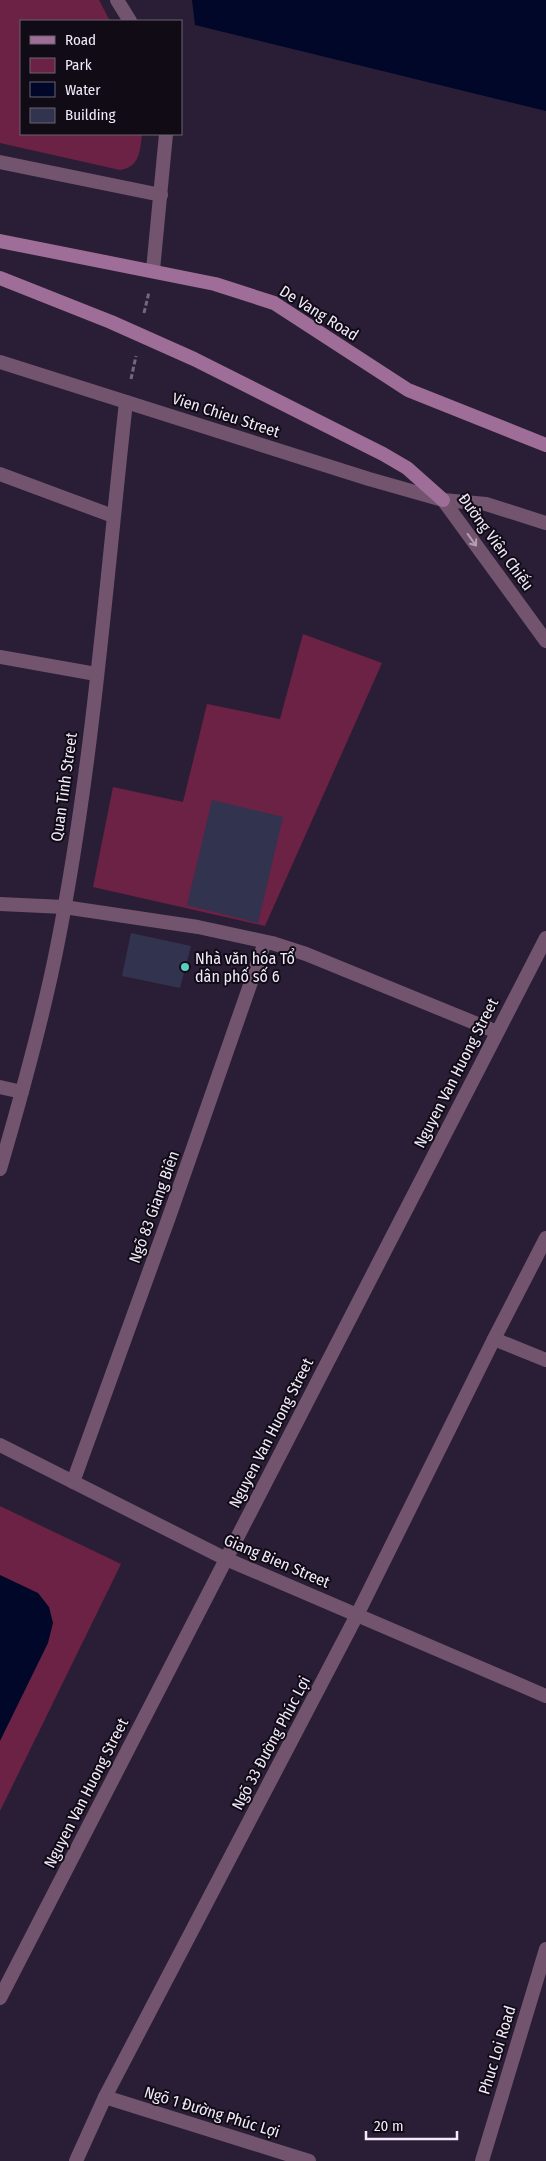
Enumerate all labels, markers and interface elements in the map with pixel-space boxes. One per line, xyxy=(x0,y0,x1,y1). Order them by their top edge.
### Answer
legend xyxy=(20,20,182,135)
text: Road xyxy=(65,31,96,49)
text: Park xyxy=(65,56,92,74)
text: Water xyxy=(65,81,101,99)
text: Building xyxy=(65,106,116,124)
street label: De Vang Road xyxy=(276,281,362,345)
street label: Vien Chieu Street xyxy=(170,389,283,442)
street label: Đường Viên Chiếu xyxy=(454,489,538,594)
one-way arrow xyxy=(466,532,477,546)
street label: Quan Tinh Street xyxy=(47,731,81,843)
place label: Nhà văn hóa Tổ dân phố số 6 xyxy=(195,948,295,986)
marker: Nhà văn hóa Tổ dân phố số 6 xyxy=(179,961,191,973)
street label: Nguyen Van Huong Street xyxy=(410,994,502,1151)
street label: Ngõ 83 Giang Biên xyxy=(125,1148,183,1266)
street label: Nguyen Van Huong Street xyxy=(225,1354,317,1511)
street label: Giang Bien Street xyxy=(221,1530,333,1592)
street label: Ngõ 33 Đường Phúc Lợi xyxy=(228,1673,314,1813)
street label: Nguyen Van Huong Street xyxy=(40,1714,132,1871)
street label: Phuc Loi Road xyxy=(475,2003,519,2097)
street label: Ngõ 1 Đường Phúc Lợi xyxy=(142,2082,282,2142)
scale bar xyxy=(366,2108,457,2140)
text: 20 m xyxy=(374,2117,404,2135)

